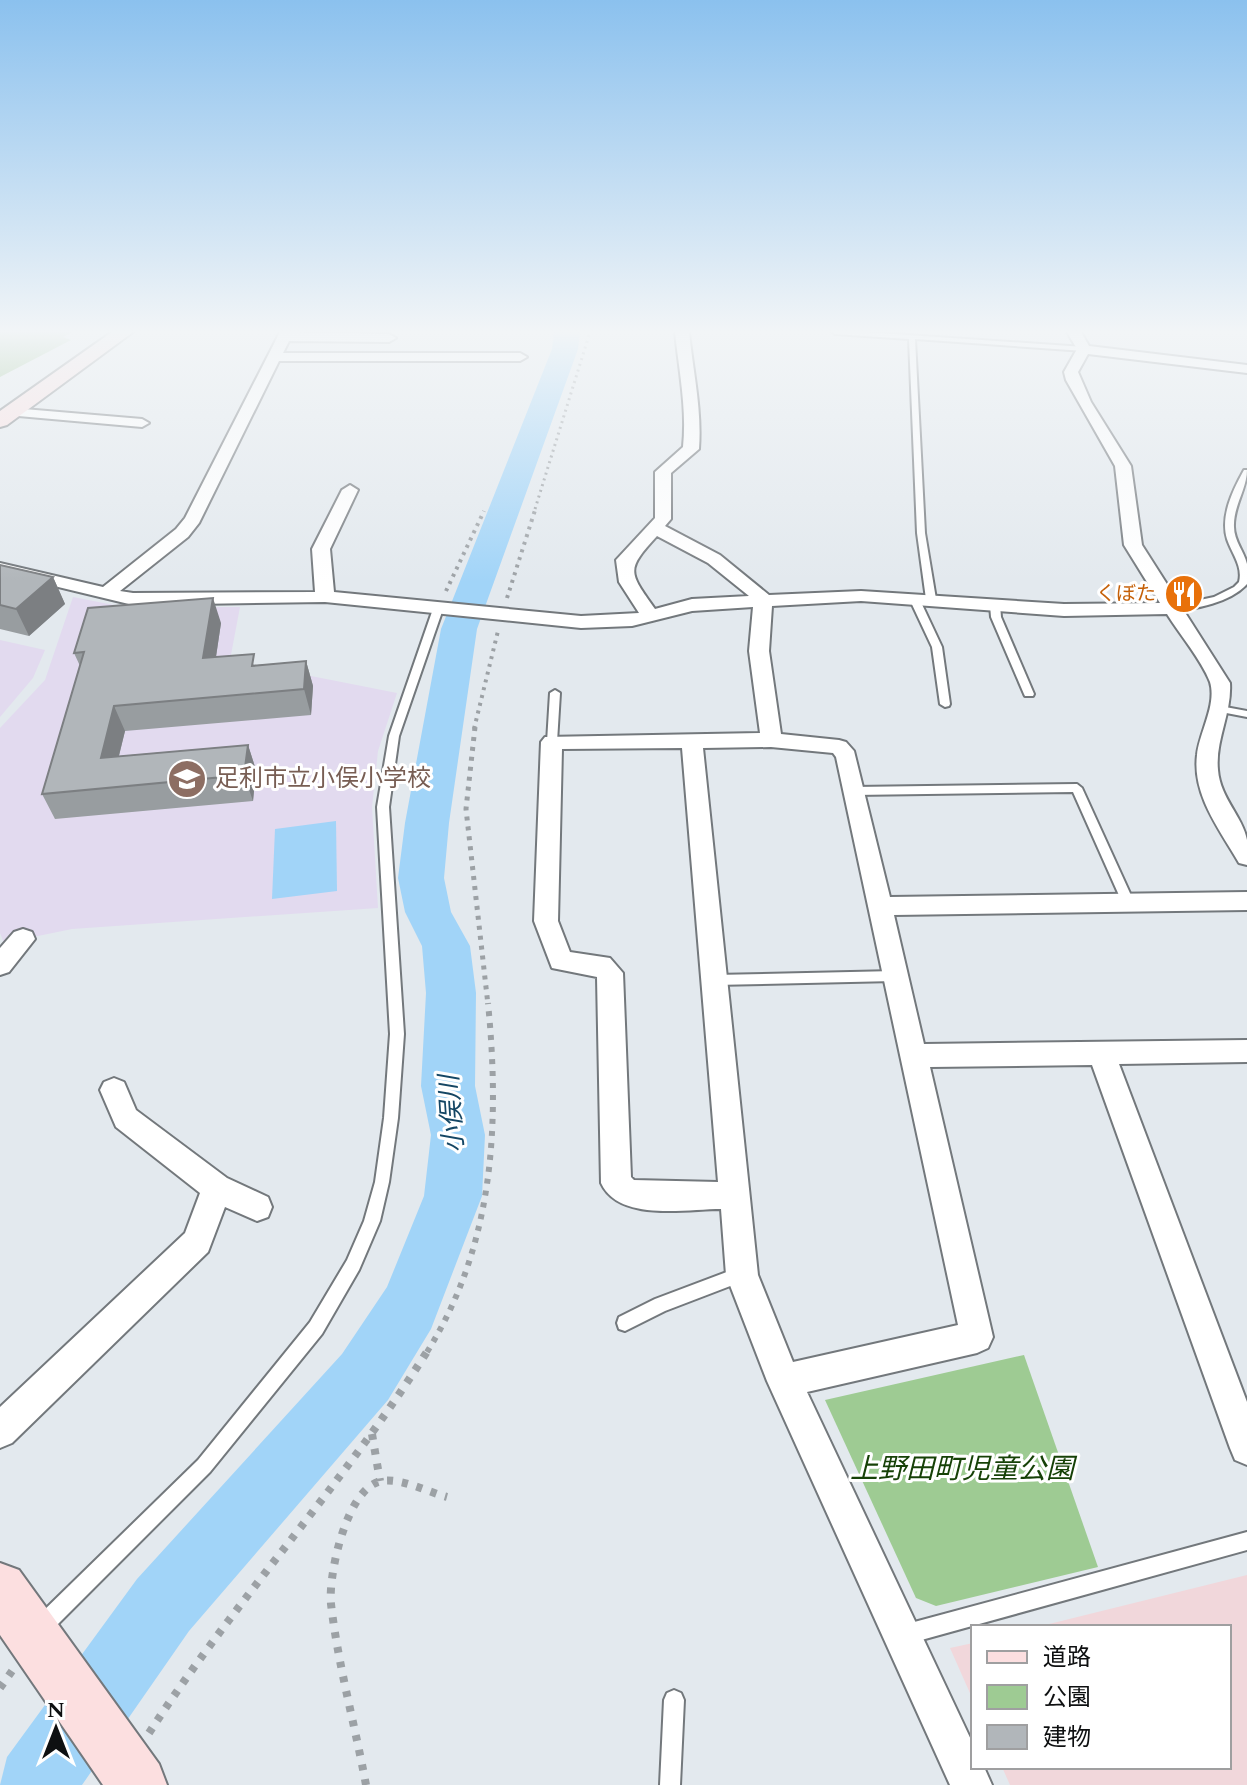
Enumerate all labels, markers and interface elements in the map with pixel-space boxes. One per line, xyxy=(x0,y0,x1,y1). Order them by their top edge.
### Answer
restaurant icon: くぼた xyxy=(1163,573,1205,615)
place label: くぼた xyxy=(1096,579,1156,609)
school or university icon: 足利市立小俣小学校 xyxy=(166,758,208,800)
place label: 足利市立小俣小学校 xyxy=(215,761,431,797)
water label: 小俣川 xyxy=(429,1071,475,1154)
park label: 上野田町児童公園 xyxy=(850,1448,1078,1491)
legend xyxy=(971,1625,1231,1769)
text: 道路 xyxy=(1043,1640,1091,1676)
text: 公園 xyxy=(1043,1680,1091,1716)
north arrow xyxy=(16,1689,96,1769)
text: N xyxy=(47,1694,65,1727)
text: 建物 xyxy=(1043,1720,1091,1756)

